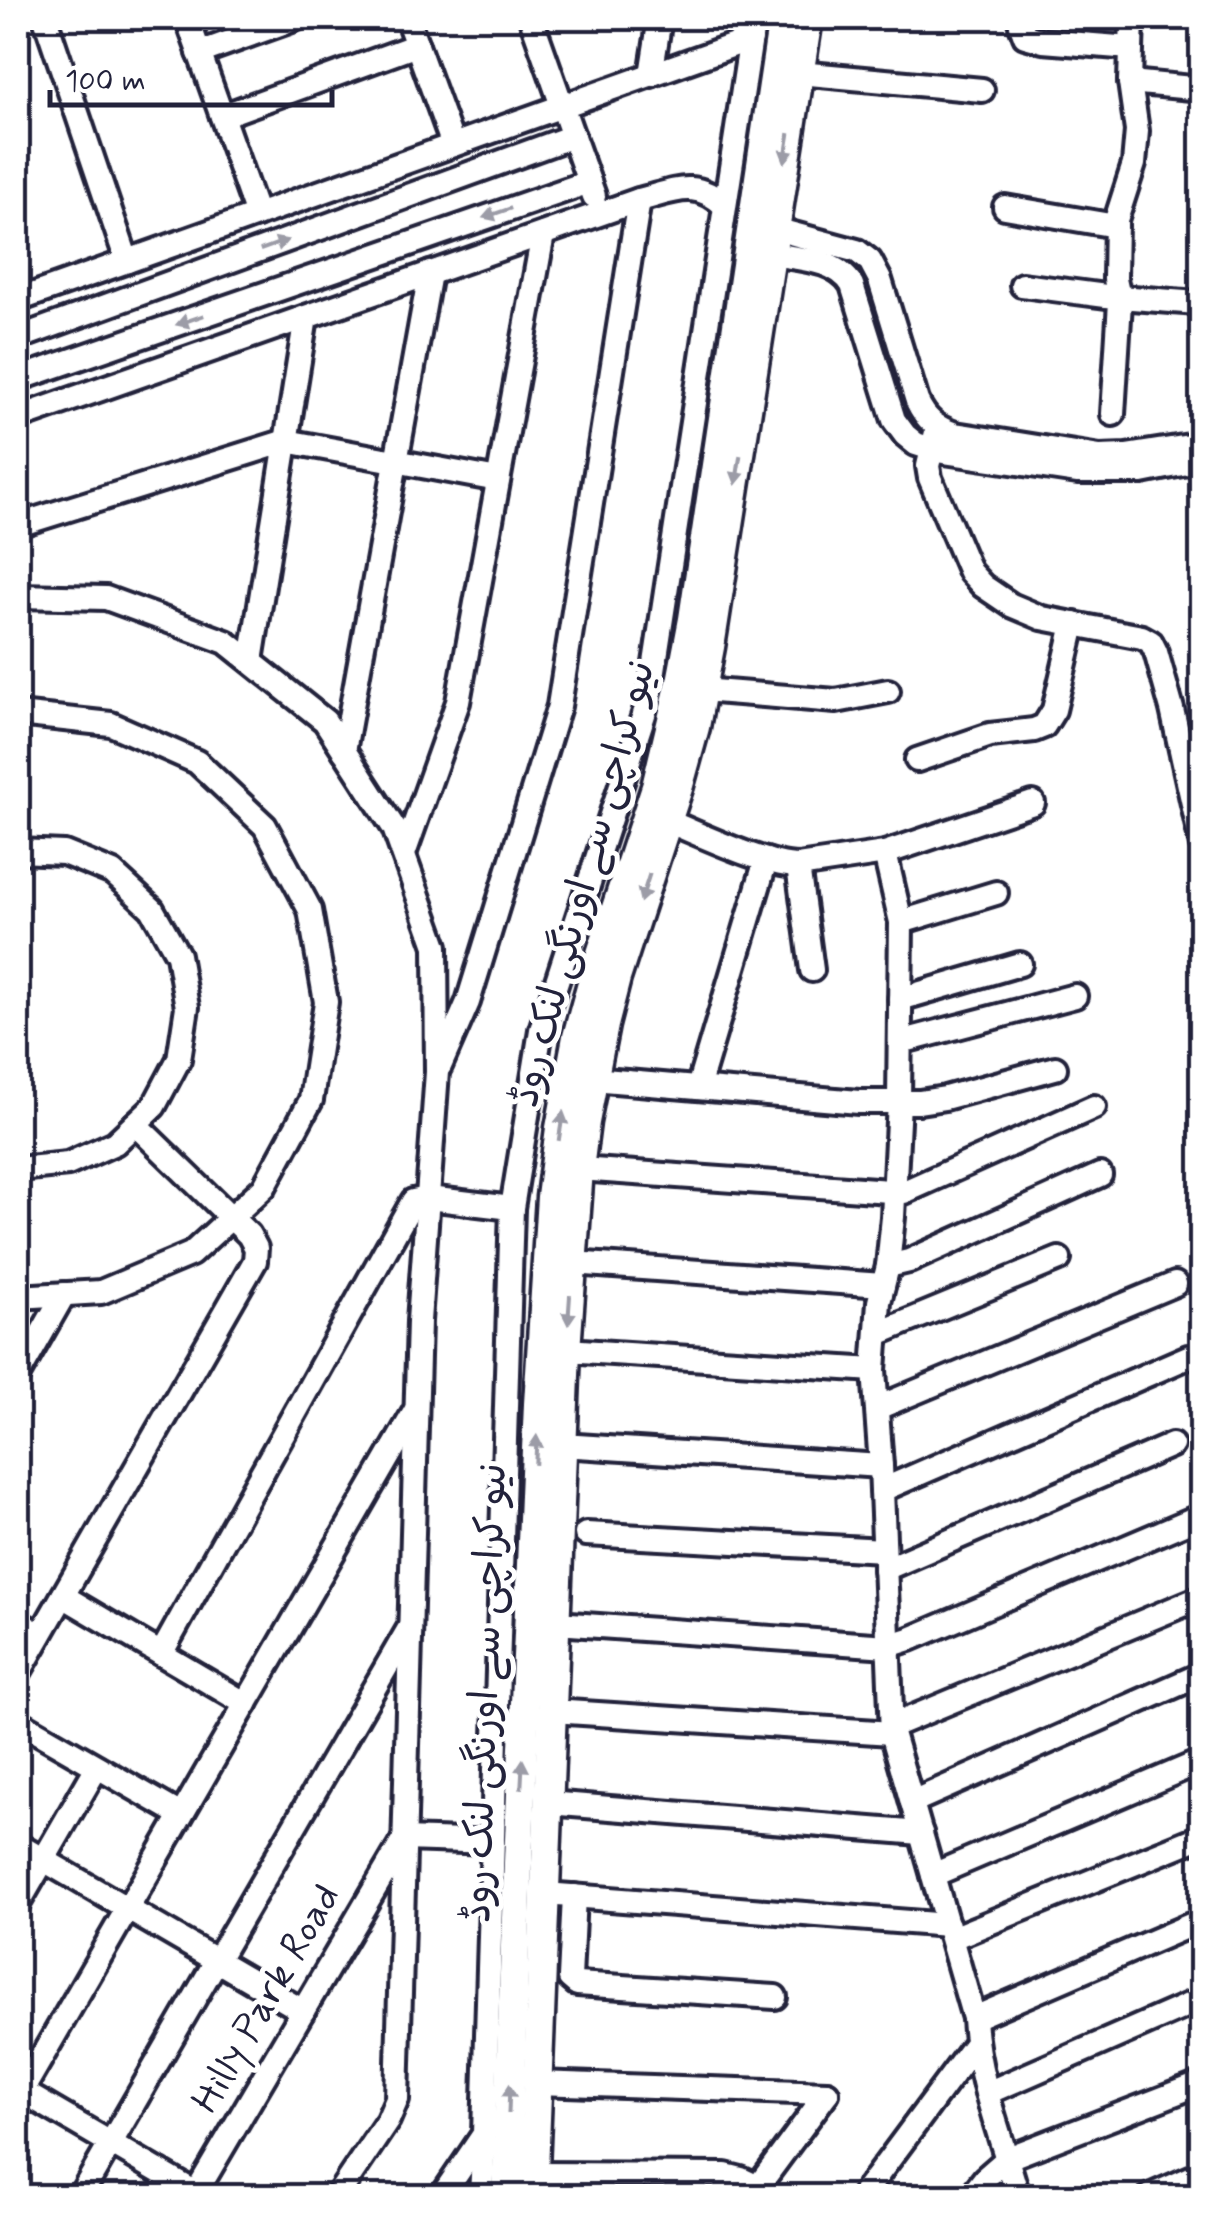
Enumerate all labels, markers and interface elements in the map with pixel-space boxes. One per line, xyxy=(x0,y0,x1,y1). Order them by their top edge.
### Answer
scale bar xyxy=(50,45,332,107)
text: 100 m xyxy=(65,62,146,101)
one-way arrow xyxy=(779,133,795,165)
one-way arrow xyxy=(481,207,511,222)
one-way arrow xyxy=(259,237,289,252)
one-way arrow xyxy=(174,313,204,328)
one-way arrow xyxy=(730,454,746,486)
street label: نیو کراچی سے اورنگی لنک روڈ xyxy=(499,655,669,1113)
one-way arrow xyxy=(637,874,652,904)
one-way arrow xyxy=(553,1109,569,1141)
one-way arrow xyxy=(561,1294,577,1326)
one-way arrow xyxy=(528,1433,544,1465)
street label: نیو کراچی سے اورنگی لنک روڈ xyxy=(452,1462,520,1924)
one-way arrow xyxy=(514,1758,530,1790)
street label: Hilly Park Road xyxy=(181,1875,353,2123)
one-way arrow xyxy=(502,2083,518,2115)

